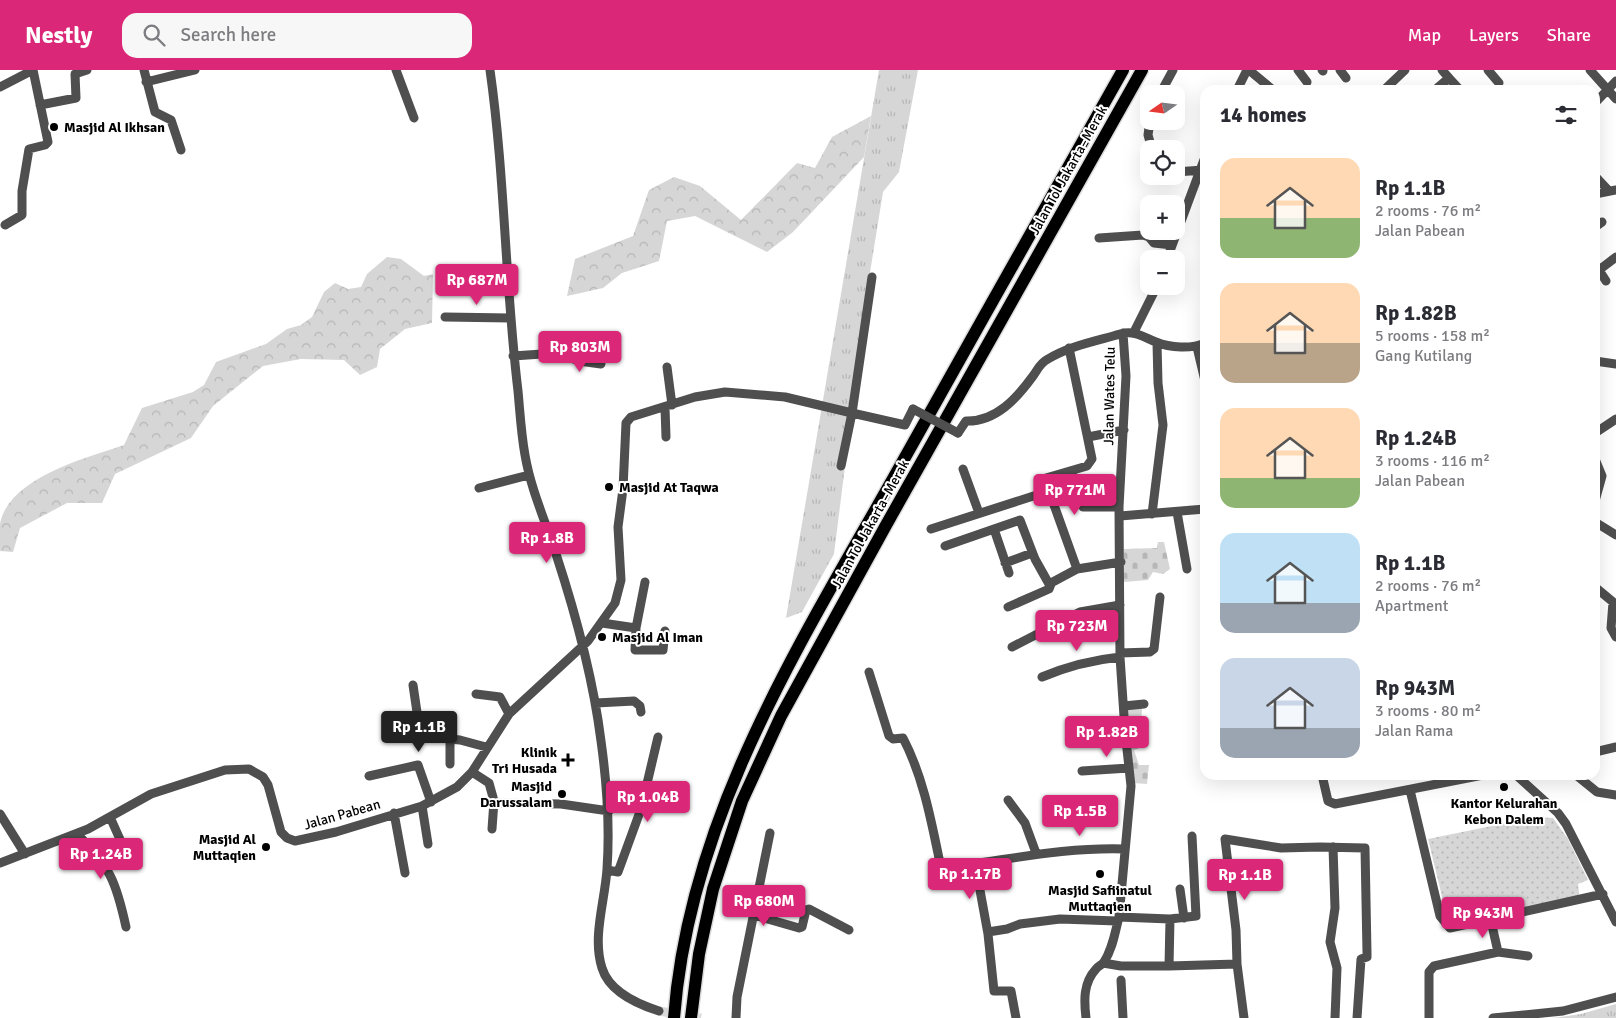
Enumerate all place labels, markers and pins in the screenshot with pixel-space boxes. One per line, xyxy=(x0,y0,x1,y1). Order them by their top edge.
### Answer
place label: Masjid Al Ikhsan xyxy=(64,119,165,136)
marker: Masjid Al Ikhsan xyxy=(48,121,60,133)
pin: Rp 687M xyxy=(431,264,523,306)
pin: Rp 803M xyxy=(534,330,626,373)
pin: Rp 771M xyxy=(1029,474,1121,516)
place label: Masjid At Taqwa xyxy=(619,479,719,496)
marker: Masjid At Taqwa xyxy=(603,481,615,493)
pin: Rp 1.8B xyxy=(501,522,593,564)
pin: Rp 723M xyxy=(1031,610,1123,652)
place label: Masjid Al Iman xyxy=(612,629,703,646)
marker: Masjid Al Iman xyxy=(596,631,608,643)
pin: Rp 1.1B xyxy=(373,710,465,753)
pin: Rp 1.82B xyxy=(1055,716,1159,758)
place label: Klinik Tri Husada xyxy=(492,744,558,777)
marker: Klinik Tri Husada xyxy=(561,753,575,767)
place label: Masjid Darussalam xyxy=(480,778,552,811)
pin: Rp 1.04B xyxy=(596,780,700,823)
marker: Kantor Kelurahan Kebon Dalem xyxy=(1498,781,1510,793)
marker: Masjid Darussalam xyxy=(556,788,568,800)
pin: Rp 1.5B xyxy=(1034,794,1126,837)
place label: Kantor Kelurahan Kebon Dalem xyxy=(1450,795,1558,828)
place label: Masjid Al Muttaqien xyxy=(193,831,257,864)
pin: Rp 1.24B xyxy=(49,838,153,880)
marker: Masjid Al Muttaqien xyxy=(260,841,272,853)
pin: Rp 1.17B xyxy=(918,858,1022,900)
pin: Rp 1.1B xyxy=(1199,858,1291,901)
marker: Masjid Safiinatul Muttaqien xyxy=(1094,868,1106,880)
place label: Masjid Safiinatul Muttaqien xyxy=(1048,882,1153,915)
pin: Rp 680M xyxy=(718,884,810,927)
pin: Rp 943M xyxy=(1437,896,1529,939)

